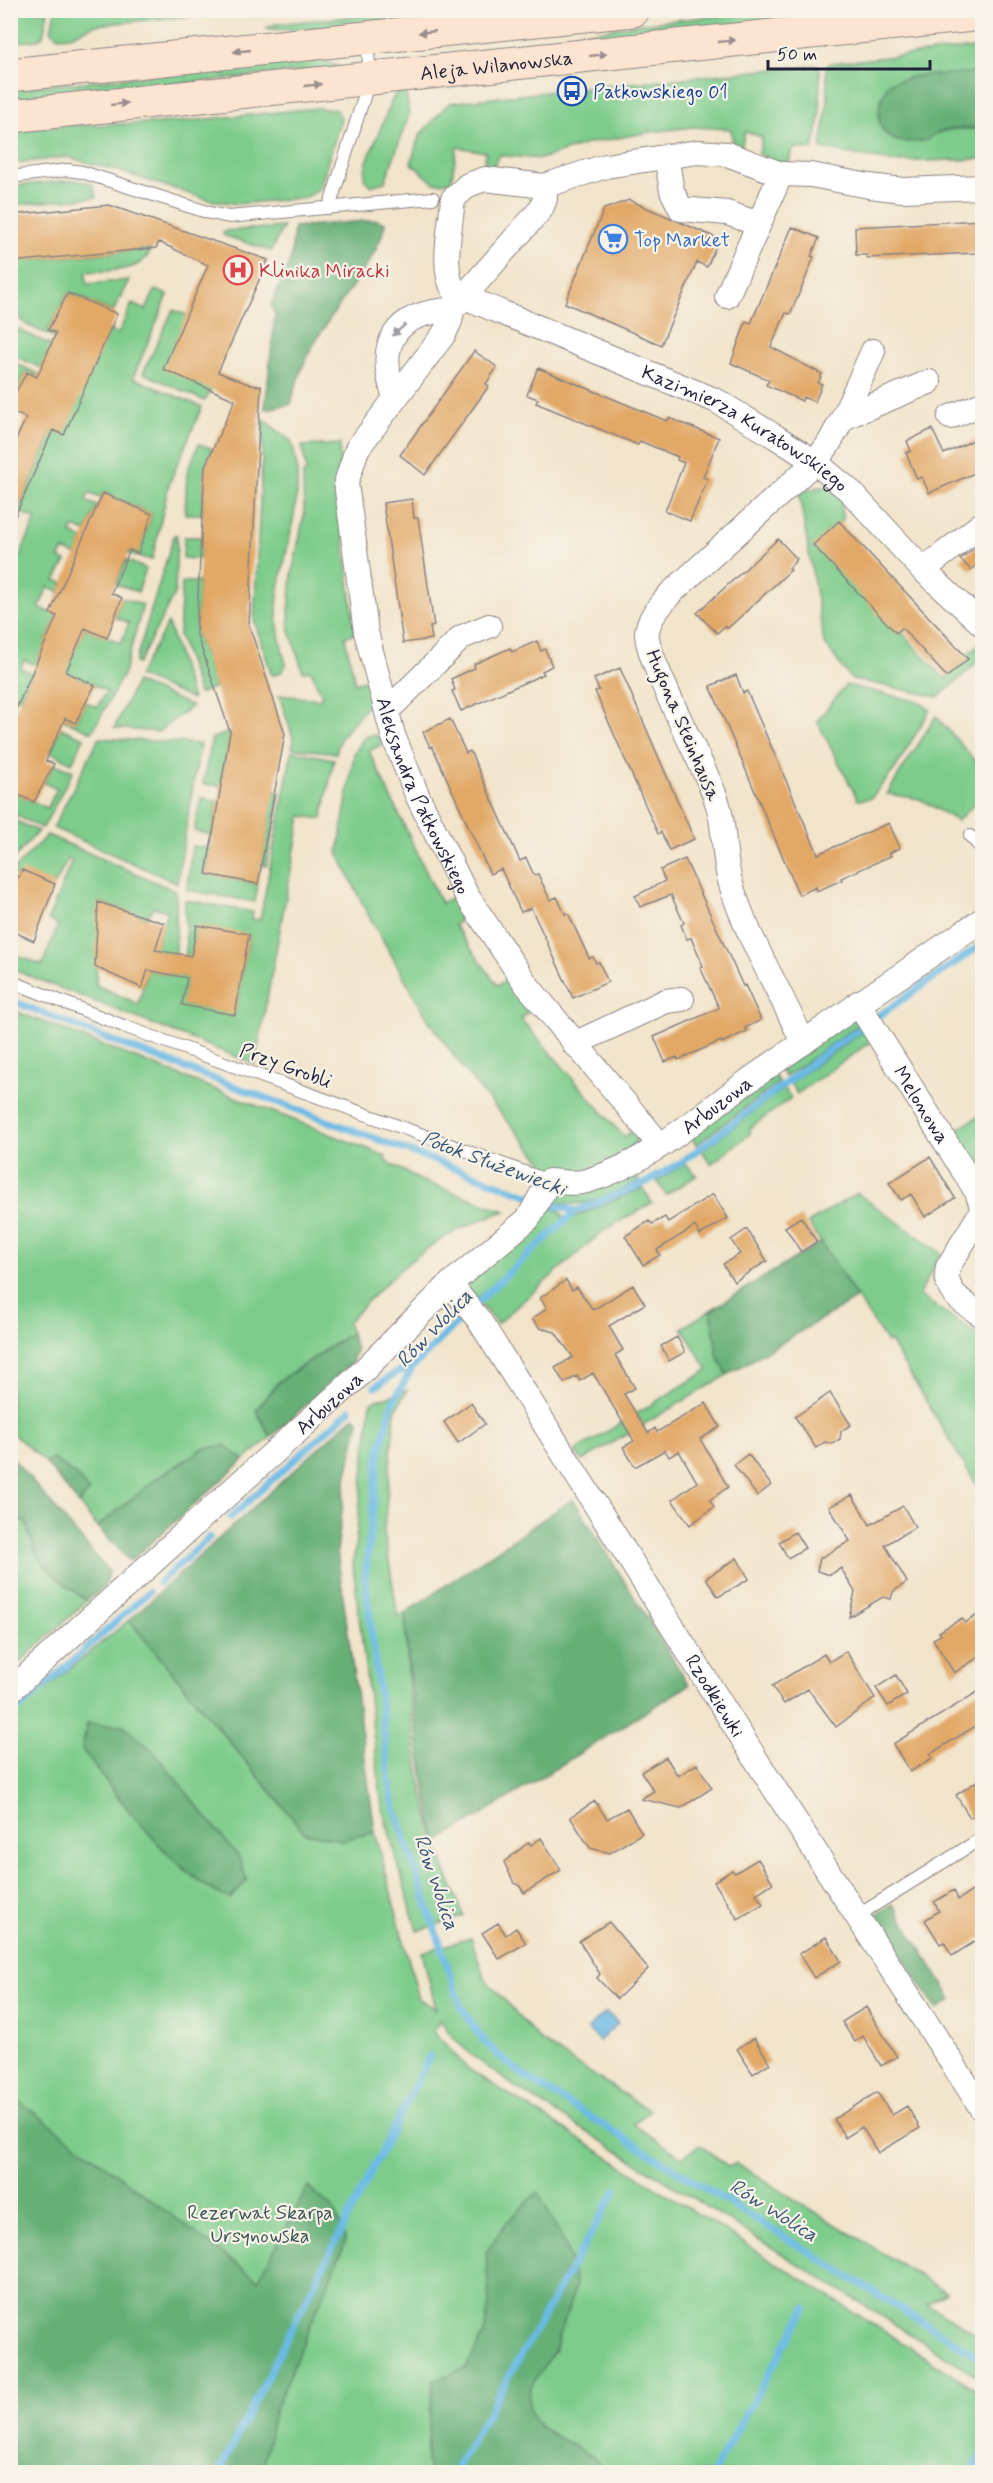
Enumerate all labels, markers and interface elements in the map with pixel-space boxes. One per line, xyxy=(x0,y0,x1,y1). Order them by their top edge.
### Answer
one-way arrow xyxy=(417,27,436,36)
scale bar xyxy=(768,33,930,71)
one-way arrow xyxy=(717,36,736,46)
text: 50 m xyxy=(777,43,817,67)
street label: Aleja Wilanowska xyxy=(419,45,574,88)
one-way arrow xyxy=(232,46,251,56)
one-way arrow xyxy=(588,50,607,60)
bus stop icon: Patkowskiego 01 xyxy=(556,75,588,107)
place label: Patkowskiego 01 xyxy=(593,79,728,106)
one-way arrow xyxy=(304,80,323,90)
one-way arrow xyxy=(110,100,129,109)
supermarket icon: Top Market xyxy=(597,223,629,255)
place label: Top Market xyxy=(634,227,730,254)
hospital icon: Klinika Miracki xyxy=(222,254,254,286)
place label: Klinika Miracki xyxy=(259,258,390,285)
one-way arrow xyxy=(391,324,406,337)
street label: Kazimierza Kuratowskiego xyxy=(637,359,853,499)
street label: Hugona Steinhausa xyxy=(637,646,727,807)
street label: Aleksandra Patkowskiego xyxy=(369,694,476,899)
street label: Przy Grobli xyxy=(236,1037,335,1096)
street label: Melonowa xyxy=(886,1061,955,1150)
street label: Arbuzowa xyxy=(677,1070,758,1141)
water label: Potok Służewiecki xyxy=(417,1125,572,1204)
water label: Rów Wolica xyxy=(390,1283,479,1374)
street label: Arbuzowa xyxy=(290,1366,370,1441)
street label: Rzodkiewki xyxy=(678,1650,751,1743)
water label: Rów Wolica xyxy=(407,1831,466,1934)
water label: Rów Wolica xyxy=(724,2173,823,2249)
park label: Rezerwat Skarpa Ursynowska xyxy=(187,2200,333,2250)

